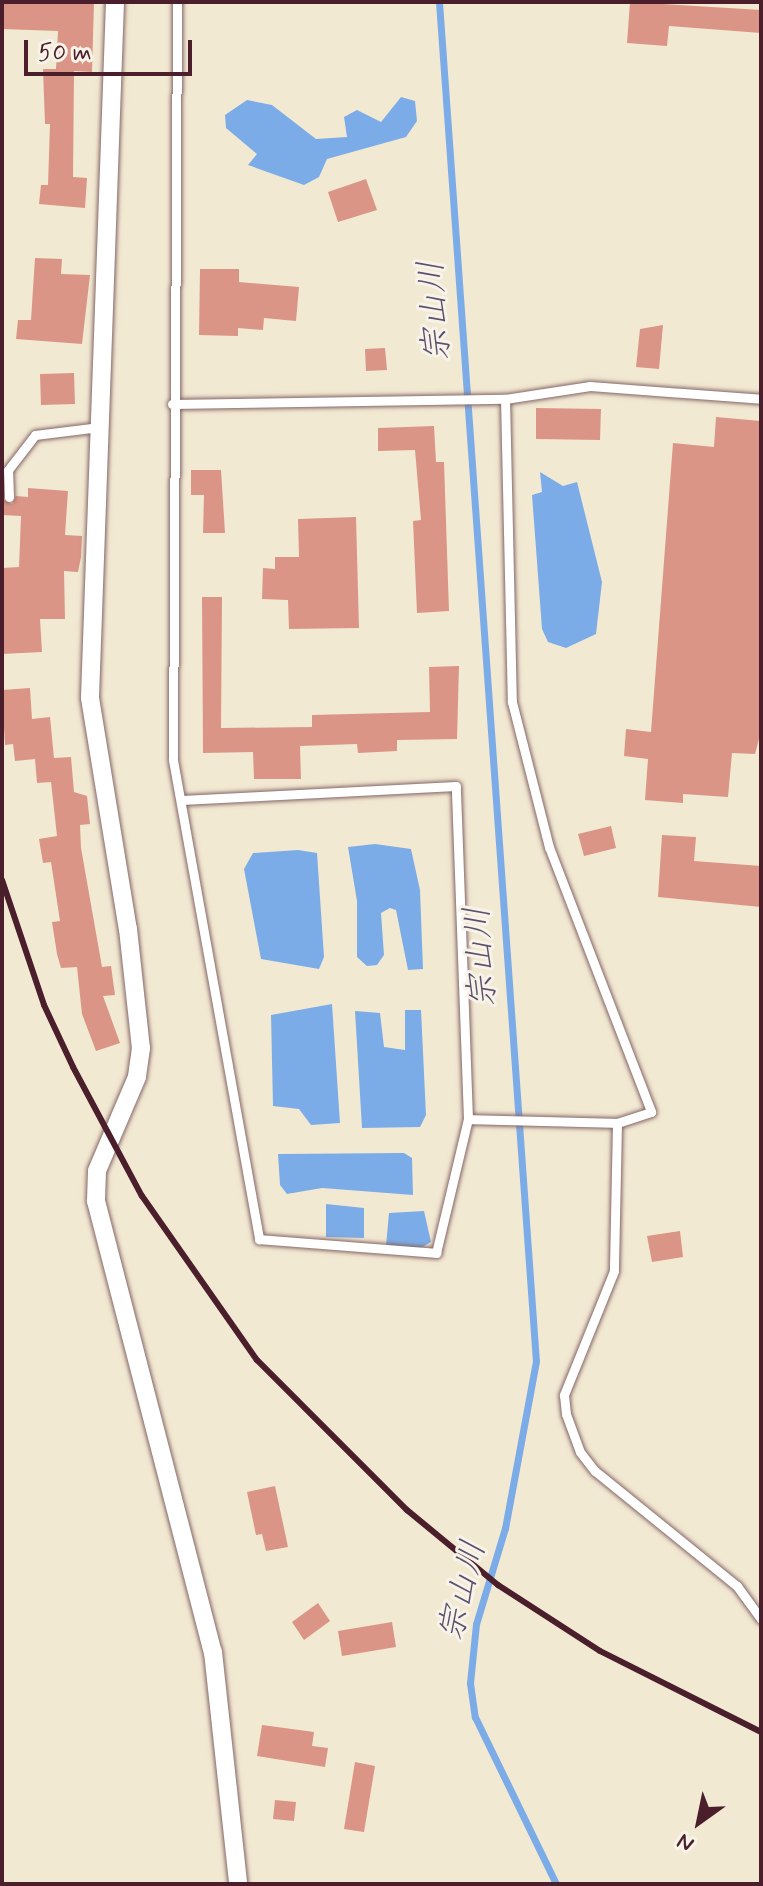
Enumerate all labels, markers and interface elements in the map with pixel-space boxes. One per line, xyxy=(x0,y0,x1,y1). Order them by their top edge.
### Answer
scale bar xyxy=(28,24,196,74)
text: 50 m xyxy=(38,38,92,69)
water label: 宗山川 xyxy=(411,259,459,363)
water label: 宗山川 xyxy=(457,905,505,1009)
water label: 宗山川 xyxy=(431,1537,495,1645)
north arrow xyxy=(659,1782,739,1862)
text: N xyxy=(672,1826,700,1858)

